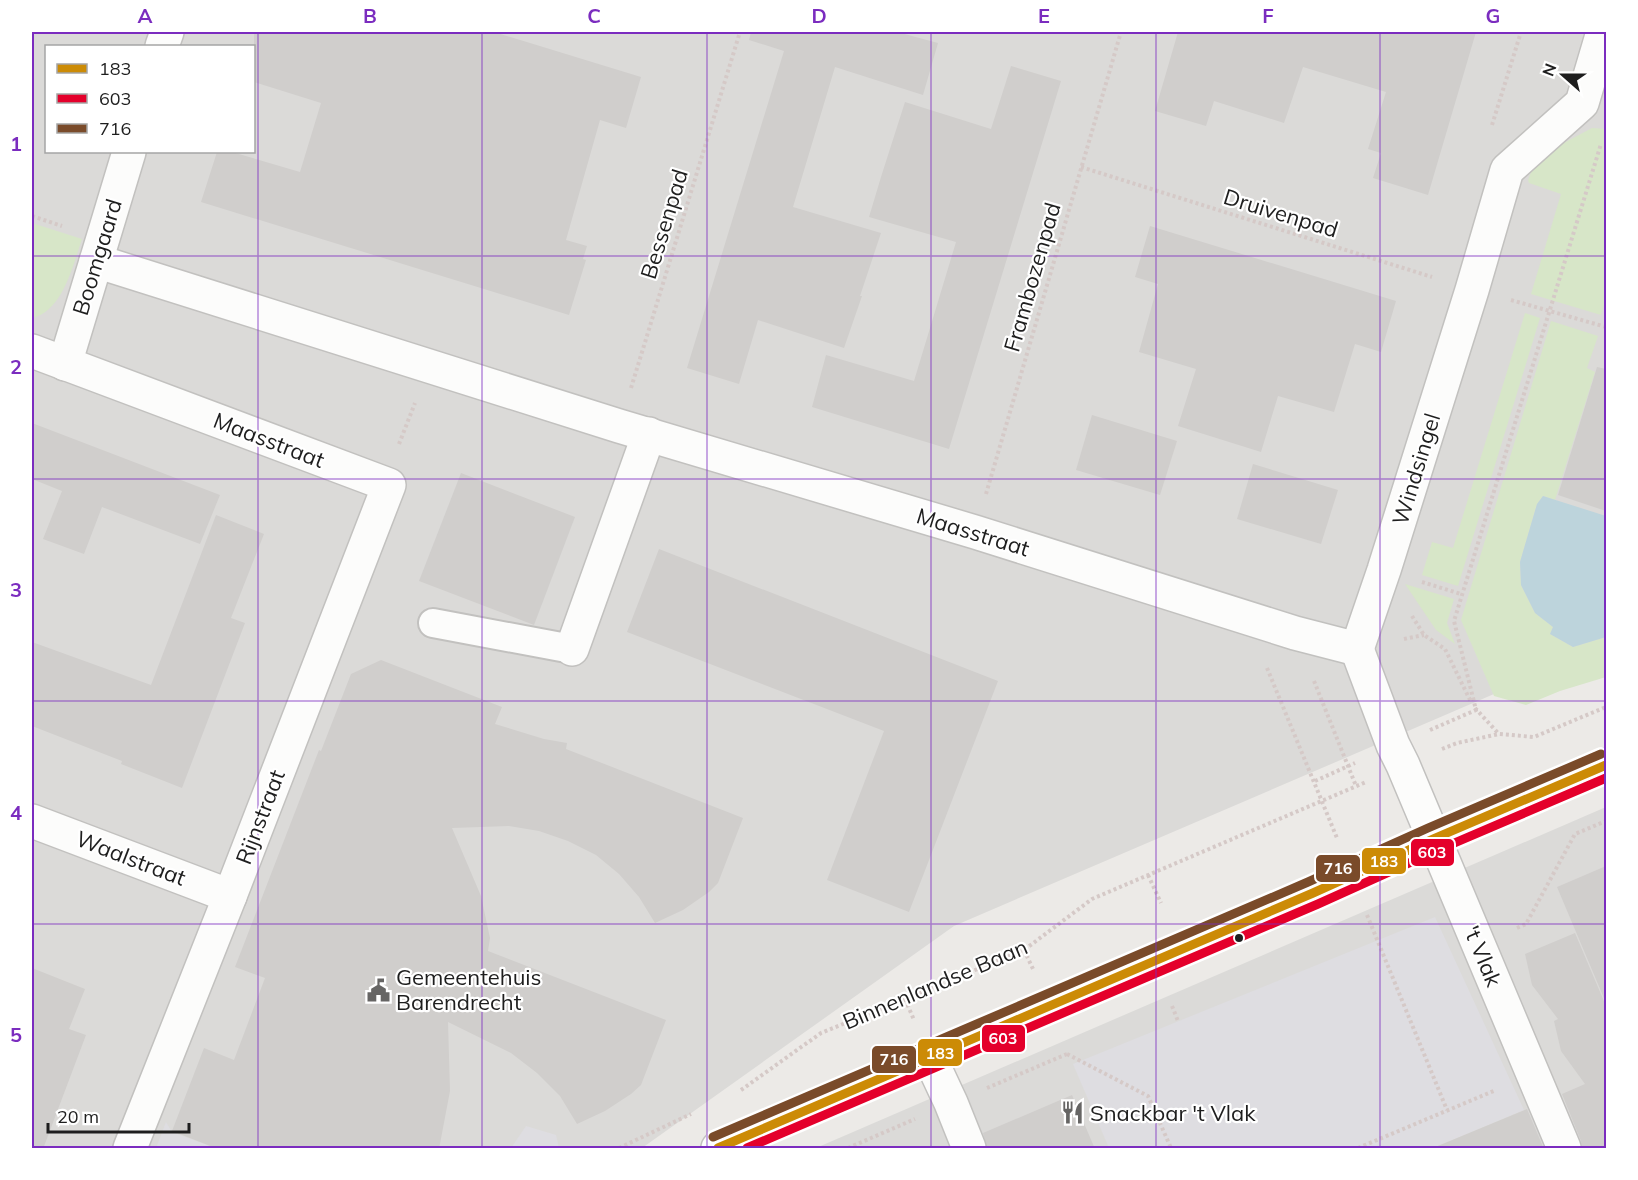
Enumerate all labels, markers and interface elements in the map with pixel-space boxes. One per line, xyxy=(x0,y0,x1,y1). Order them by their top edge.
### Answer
text: A xyxy=(138,3,153,28)
text: B xyxy=(363,3,377,28)
text: C xyxy=(587,3,601,28)
text: D xyxy=(811,3,827,28)
text: E xyxy=(1038,3,1050,28)
text: F xyxy=(1262,3,1274,28)
text: G xyxy=(1486,3,1500,28)
legend xyxy=(45,45,255,153)
north arrow xyxy=(1533,45,1593,105)
text: 183 xyxy=(99,57,131,80)
text: N xyxy=(1537,60,1560,79)
text: 603 xyxy=(99,87,131,110)
text: 716 xyxy=(99,117,131,140)
text: 1 xyxy=(10,131,22,156)
street label: Bessenpad xyxy=(634,166,694,282)
street label: Druivenpad xyxy=(1220,182,1342,244)
street label: Boomgaard xyxy=(66,195,128,319)
street label: Frambozenpad xyxy=(997,199,1067,355)
text: 2 xyxy=(10,354,22,379)
street label: Maasstraat xyxy=(210,406,329,474)
street label: Windsingel xyxy=(1386,410,1446,528)
street label: Maasstraat xyxy=(913,502,1033,563)
text: 3 xyxy=(10,577,22,602)
street label: Rijnstraat xyxy=(229,765,291,868)
text: 4 xyxy=(10,800,22,825)
street label: Waalstraat xyxy=(72,824,190,892)
line badge: 603 xyxy=(1410,838,1455,867)
text: 603 xyxy=(1418,842,1446,862)
line badge: 183 xyxy=(1361,847,1407,875)
text: 183 xyxy=(1370,851,1398,871)
line badge: 716 xyxy=(1315,854,1361,883)
text: 716 xyxy=(1324,858,1353,878)
street label: 't Vlak xyxy=(1458,921,1509,991)
street label: Binnenlandse Baan xyxy=(838,932,1032,1036)
unlabelled marker xyxy=(1233,932,1245,944)
place label: Gemeentehuis Barendrecht xyxy=(396,963,542,1016)
public building icon: Gemeentehuis Barendrecht xyxy=(365,977,391,1003)
text: 5 xyxy=(10,1022,22,1047)
line badge: 603 xyxy=(981,1024,1026,1053)
text: 603 xyxy=(989,1028,1017,1048)
line badge: 183 xyxy=(917,1038,963,1067)
text: 183 xyxy=(926,1043,954,1063)
line badge: 716 xyxy=(871,1045,917,1074)
text: 716 xyxy=(880,1049,909,1069)
scale bar xyxy=(48,1096,189,1134)
place label: Snackbar 't Vlak xyxy=(1090,1099,1256,1127)
restaurant icon: Snackbar 't Vlak xyxy=(1059,1100,1085,1126)
text: 20 m xyxy=(57,1105,99,1128)

